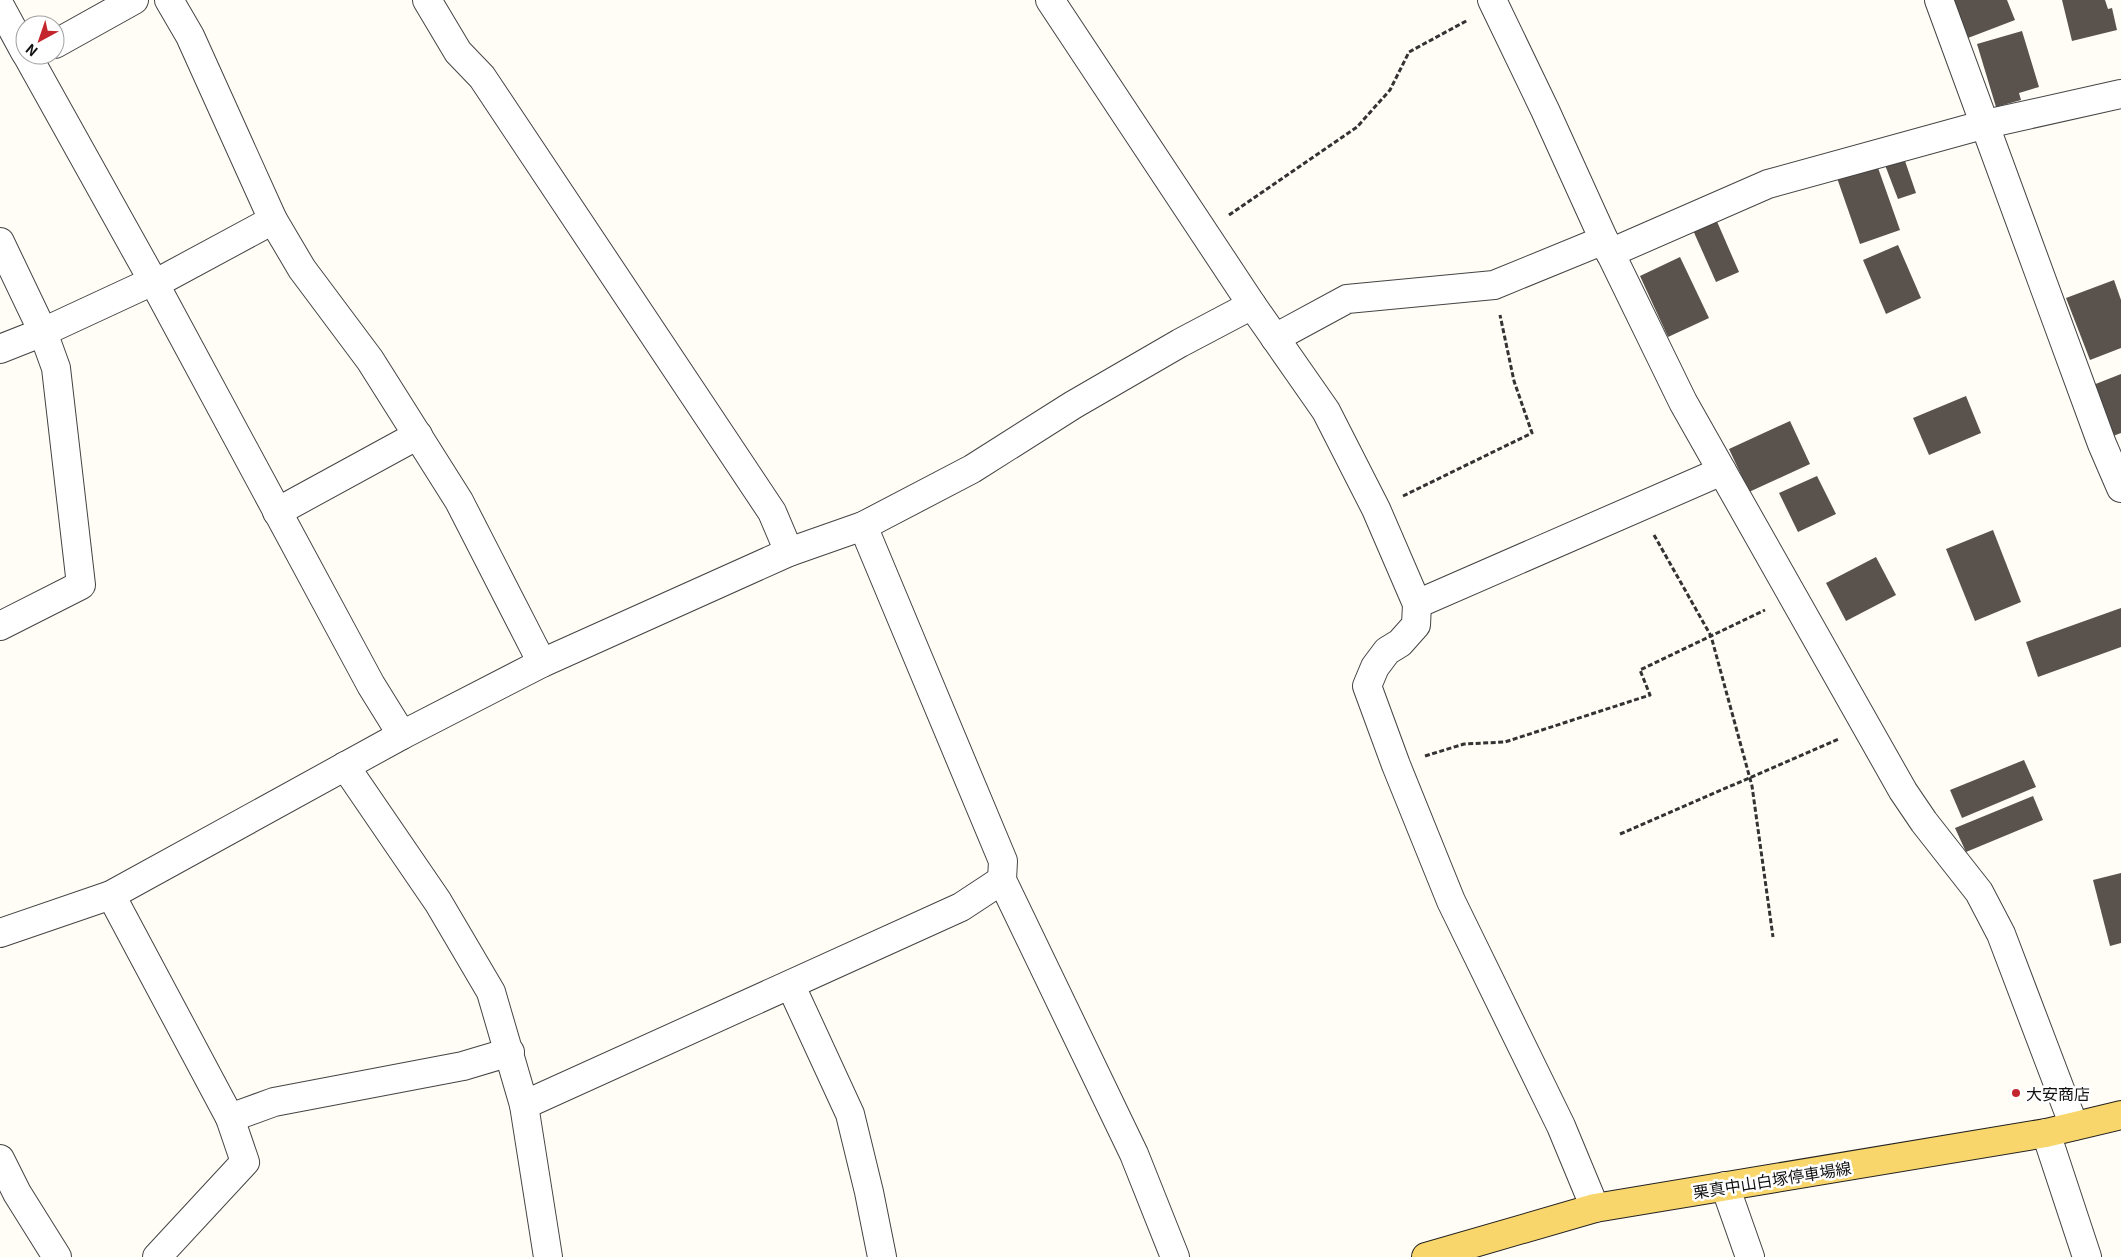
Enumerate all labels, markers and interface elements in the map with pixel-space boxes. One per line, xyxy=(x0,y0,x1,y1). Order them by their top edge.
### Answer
north arrow xyxy=(15,15,65,65)
text: N xyxy=(21,40,41,62)
place label: 大安商店 xyxy=(2026,1081,2090,1105)
marker: 大安商店 xyxy=(2010,1087,2022,1099)
street label: 栗真中山白塚停車場線 xyxy=(1691,1155,1853,1203)

